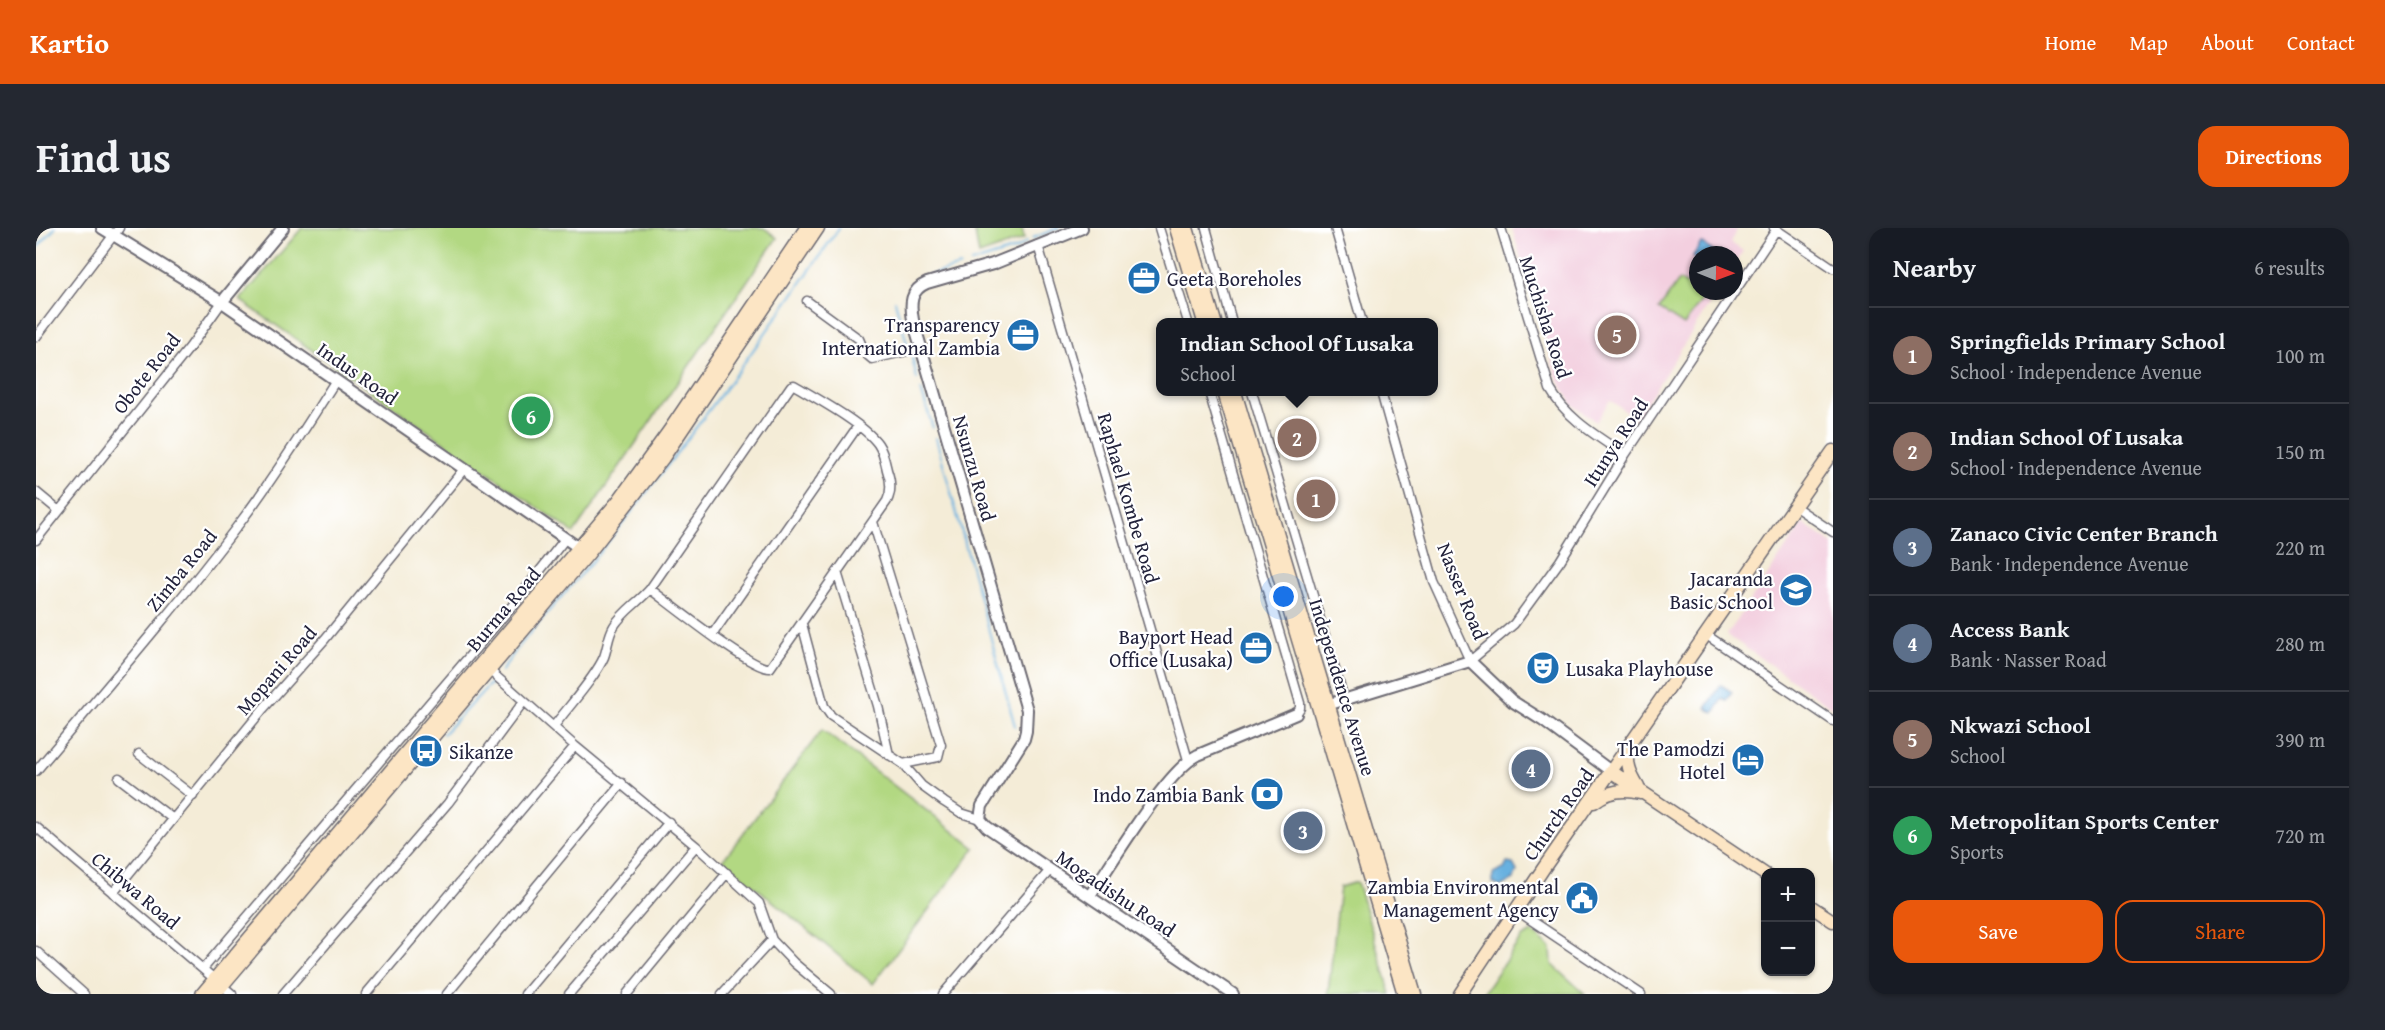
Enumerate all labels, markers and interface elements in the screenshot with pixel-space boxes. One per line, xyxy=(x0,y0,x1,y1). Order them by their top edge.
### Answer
text: Kartio xyxy=(30,22,109,63)
text: Home xyxy=(2045,27,2096,58)
text: Map xyxy=(2129,27,2168,58)
text: About xyxy=(2201,27,2254,58)
text: Contact xyxy=(2287,27,2355,58)
text: Find us xyxy=(36,126,171,187)
button: Directions xyxy=(2198,126,2349,187)
north arrow xyxy=(1689,246,1743,300)
text: Nearby xyxy=(1893,248,1976,287)
street label: Muchisha Road xyxy=(1513,252,1580,382)
text: 6 results xyxy=(2254,253,2325,282)
office icon: Geeta Boreholes xyxy=(1126,260,1162,296)
place label: Geeta Boreholes xyxy=(1167,264,1302,293)
place label: Transparency International Zambia xyxy=(822,310,1001,362)
pin: 5 xyxy=(1598,312,1636,358)
office icon: Transparency International Zambia xyxy=(1005,317,1041,353)
popup xyxy=(1156,318,1438,396)
text: Springfields Primary School xyxy=(1950,325,2225,357)
street label: Obote Road xyxy=(105,326,187,420)
text: Indian School Of Lusaka xyxy=(1180,327,1414,359)
street label: Indus Road xyxy=(312,334,405,412)
text: 1 xyxy=(1907,341,1918,370)
text: 100 m xyxy=(2275,341,2325,370)
text: School · Independence Avenue xyxy=(1950,357,2202,386)
text: School xyxy=(1180,359,1236,388)
street label: Itunya Road xyxy=(1575,392,1655,492)
pin: 6 xyxy=(512,394,550,438)
street label: Raphael Kombe Road xyxy=(1091,409,1167,587)
street label: Nsunzu Road xyxy=(946,412,1004,525)
pin: 2 xyxy=(1278,416,1316,460)
text: Indian School Of Lusaka xyxy=(1950,421,2183,453)
text: 2 xyxy=(1907,437,1918,466)
text: 150 m xyxy=(2275,437,2325,466)
text: School · Independence Avenue xyxy=(1950,453,2202,482)
pin: 1 xyxy=(1296,476,1336,522)
text: Zanaco Civic Center Branch xyxy=(1950,517,2218,549)
street label: Zimba Road xyxy=(139,522,223,617)
text: 3 xyxy=(1907,533,1918,562)
text: 220 m xyxy=(2275,533,2325,562)
street label: Nasser Road xyxy=(1430,538,1496,644)
text: Bank · Independence Avenue xyxy=(1950,549,2189,578)
street label: Burma Road xyxy=(459,560,547,658)
place label: Jacaranda Basic School xyxy=(1670,564,1774,616)
school or university icon: Jacaranda Basic School xyxy=(1778,572,1814,608)
your location xyxy=(1269,582,1298,611)
street label: Independence Avenue xyxy=(1302,595,1384,779)
text: Access Bank xyxy=(1950,613,2069,645)
street label: Mopani Road xyxy=(229,619,323,721)
place label: Bayport Head Office (Lusaka) xyxy=(1109,622,1233,674)
text: 4 xyxy=(1907,629,1918,658)
text: 280 m xyxy=(2275,629,2325,658)
office icon: Bayport Head Office (Lusaka) xyxy=(1238,630,1274,666)
text: Bank · Nasser Road xyxy=(1950,645,2107,674)
theatre icon: Lusaka Playhouse xyxy=(1525,650,1561,686)
place label: Lusaka Playhouse xyxy=(1566,654,1713,683)
text: Nkwazi School xyxy=(1950,709,2091,741)
text: 5 xyxy=(1907,725,1918,754)
text: 390 m xyxy=(2275,725,2325,754)
bus stop icon: Sikanze xyxy=(408,733,444,769)
place label: The Pamodzi Hotel xyxy=(1617,734,1725,786)
place label: Sikanze xyxy=(449,737,513,766)
text: School xyxy=(1950,741,2006,770)
hotel icon: The Pamodzi Hotel xyxy=(1730,742,1766,778)
pin: 4 xyxy=(1512,746,1550,792)
street label: Church Road xyxy=(1515,762,1601,866)
bank icon: Indo Zambia Bank xyxy=(1249,776,1285,812)
place label: Indo Zambia Bank xyxy=(1093,780,1245,809)
text: Metropolitan Sports Center xyxy=(1950,805,2219,837)
pin: 3 xyxy=(1284,808,1322,854)
text: 6 xyxy=(1907,821,1918,850)
text: 720 m xyxy=(2275,821,2325,850)
text: Sports xyxy=(1950,837,2004,866)
street label: Mogadishu Road xyxy=(1050,842,1182,944)
street label: Chibwa Road xyxy=(85,844,187,936)
map controls xyxy=(1761,868,1815,976)
button: + xyxy=(1761,868,1815,922)
place label: Zambia Environmental Management Agency xyxy=(1367,872,1559,924)
public building icon: Zambia Environmental Management Agency xyxy=(1564,880,1600,916)
button: Save xyxy=(1893,900,2103,963)
button: Share xyxy=(2115,900,2325,963)
button: − xyxy=(1761,922,1815,976)

